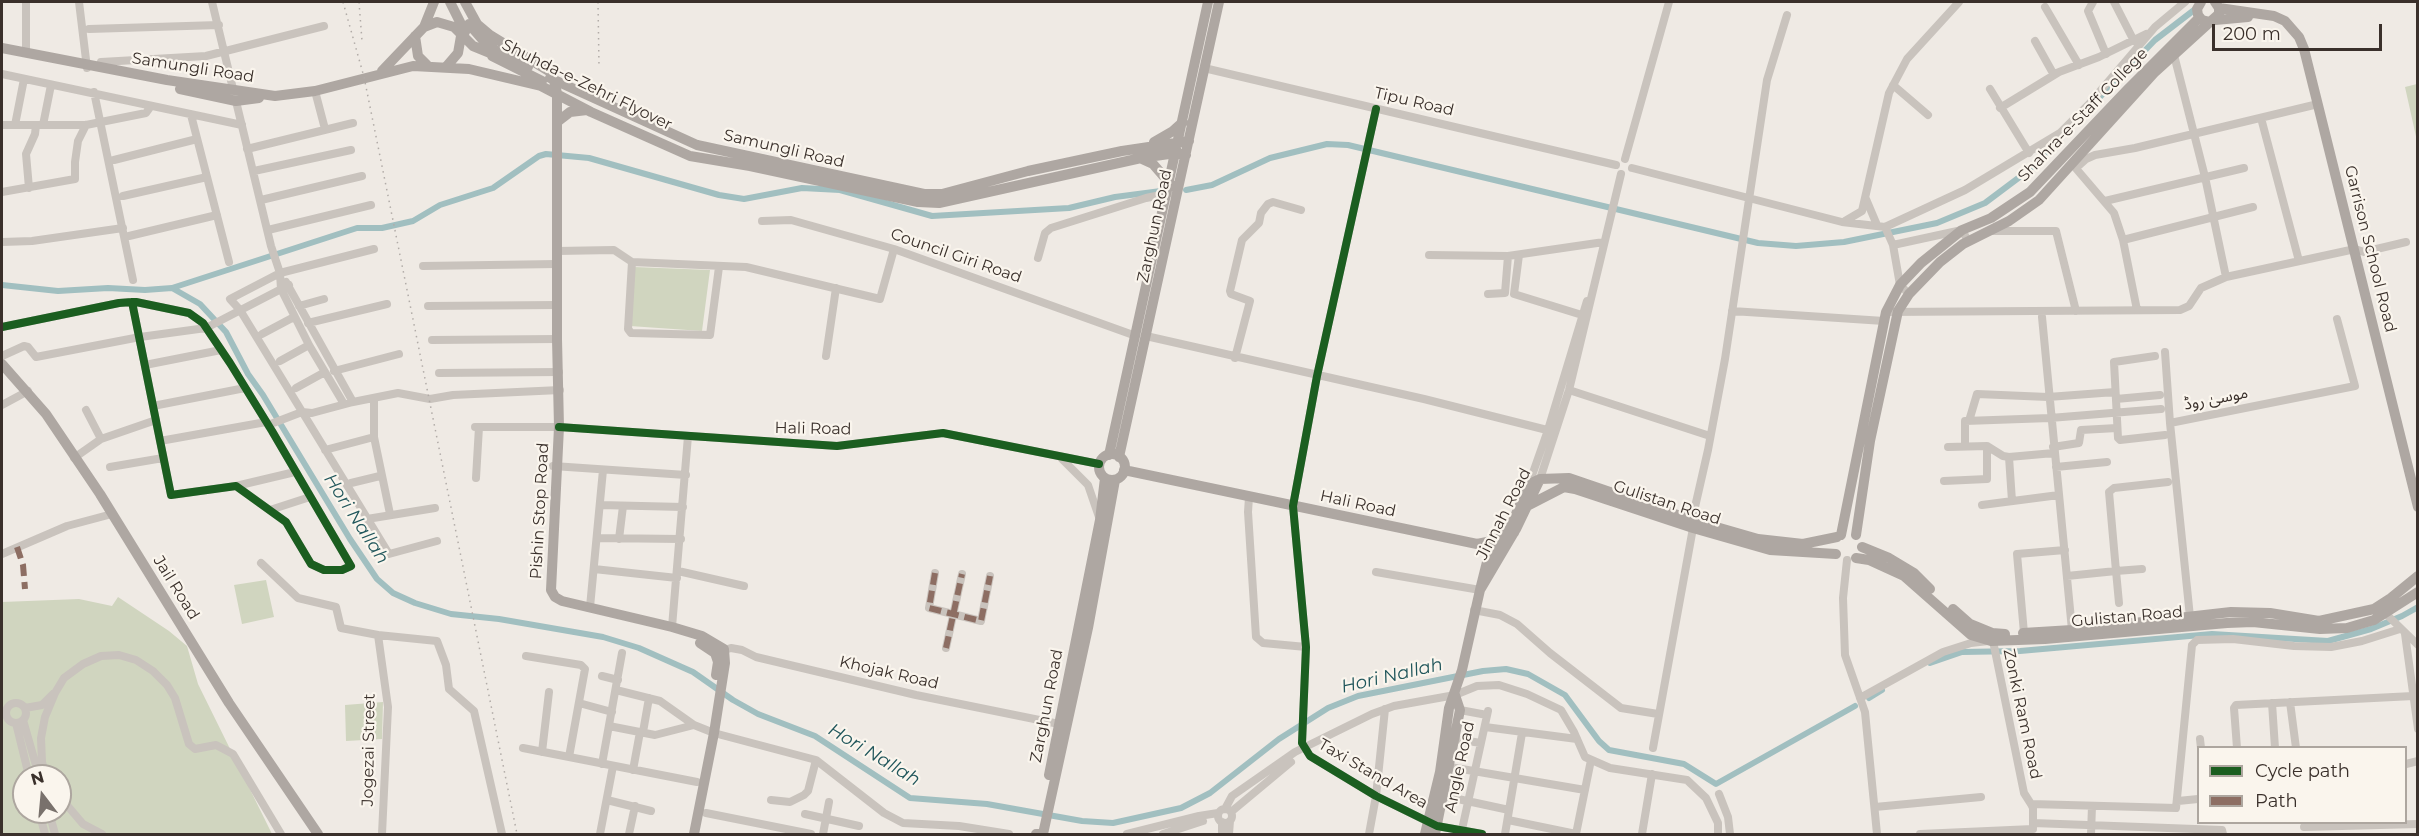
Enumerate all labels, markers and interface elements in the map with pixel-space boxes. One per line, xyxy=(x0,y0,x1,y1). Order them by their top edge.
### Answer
scale bar xyxy=(2215,12,2384,50)
text: 200 m xyxy=(2223,23,2281,45)
street label: Shuhda-e-Zehri Flyover xyxy=(499,35,675,135)
street label: Shahra-e-Staff College xyxy=(2014,44,2152,186)
street label: Samungli Road xyxy=(131,49,255,87)
street label: Tipu Road xyxy=(1372,84,1456,120)
street label: Samungli Road xyxy=(722,126,846,172)
street label: Garrison School Road xyxy=(2340,163,2400,335)
street label: Zarghun Road xyxy=(1134,168,1176,284)
street label: Council Giri Road xyxy=(888,225,1024,287)
street label: موسیٰ روڈ xyxy=(2182,383,2250,415)
street label: Hali Road xyxy=(774,419,852,439)
street label: Pishin Stop Road xyxy=(527,442,553,580)
street label: Jinnah Road xyxy=(1473,465,1535,563)
water label: Hori Nallah xyxy=(319,470,393,568)
street label: Gulistan Road xyxy=(1611,477,1723,529)
street label: Hali Road xyxy=(1318,487,1398,521)
street label: Jail Road xyxy=(149,552,203,624)
street label: Gulistan Road xyxy=(2070,603,2184,631)
street label: Zonki Ram Road xyxy=(1999,647,2045,781)
street label: Zarghun Road xyxy=(1027,648,1067,764)
street label: Khojak Road xyxy=(837,652,941,694)
water label: Hori Nallah xyxy=(1339,654,1445,698)
street label: Jogezai Street xyxy=(358,693,380,807)
water label: Hori Nallah xyxy=(824,719,924,791)
street label: Angle Road xyxy=(1441,719,1479,815)
street label: Taxi Stand Area xyxy=(1315,735,1431,813)
legend xyxy=(2197,746,2407,824)
text: Cycle path xyxy=(2255,760,2350,782)
north arrow xyxy=(12,764,72,824)
text: N xyxy=(29,767,46,789)
text: Path xyxy=(2255,790,2298,812)

